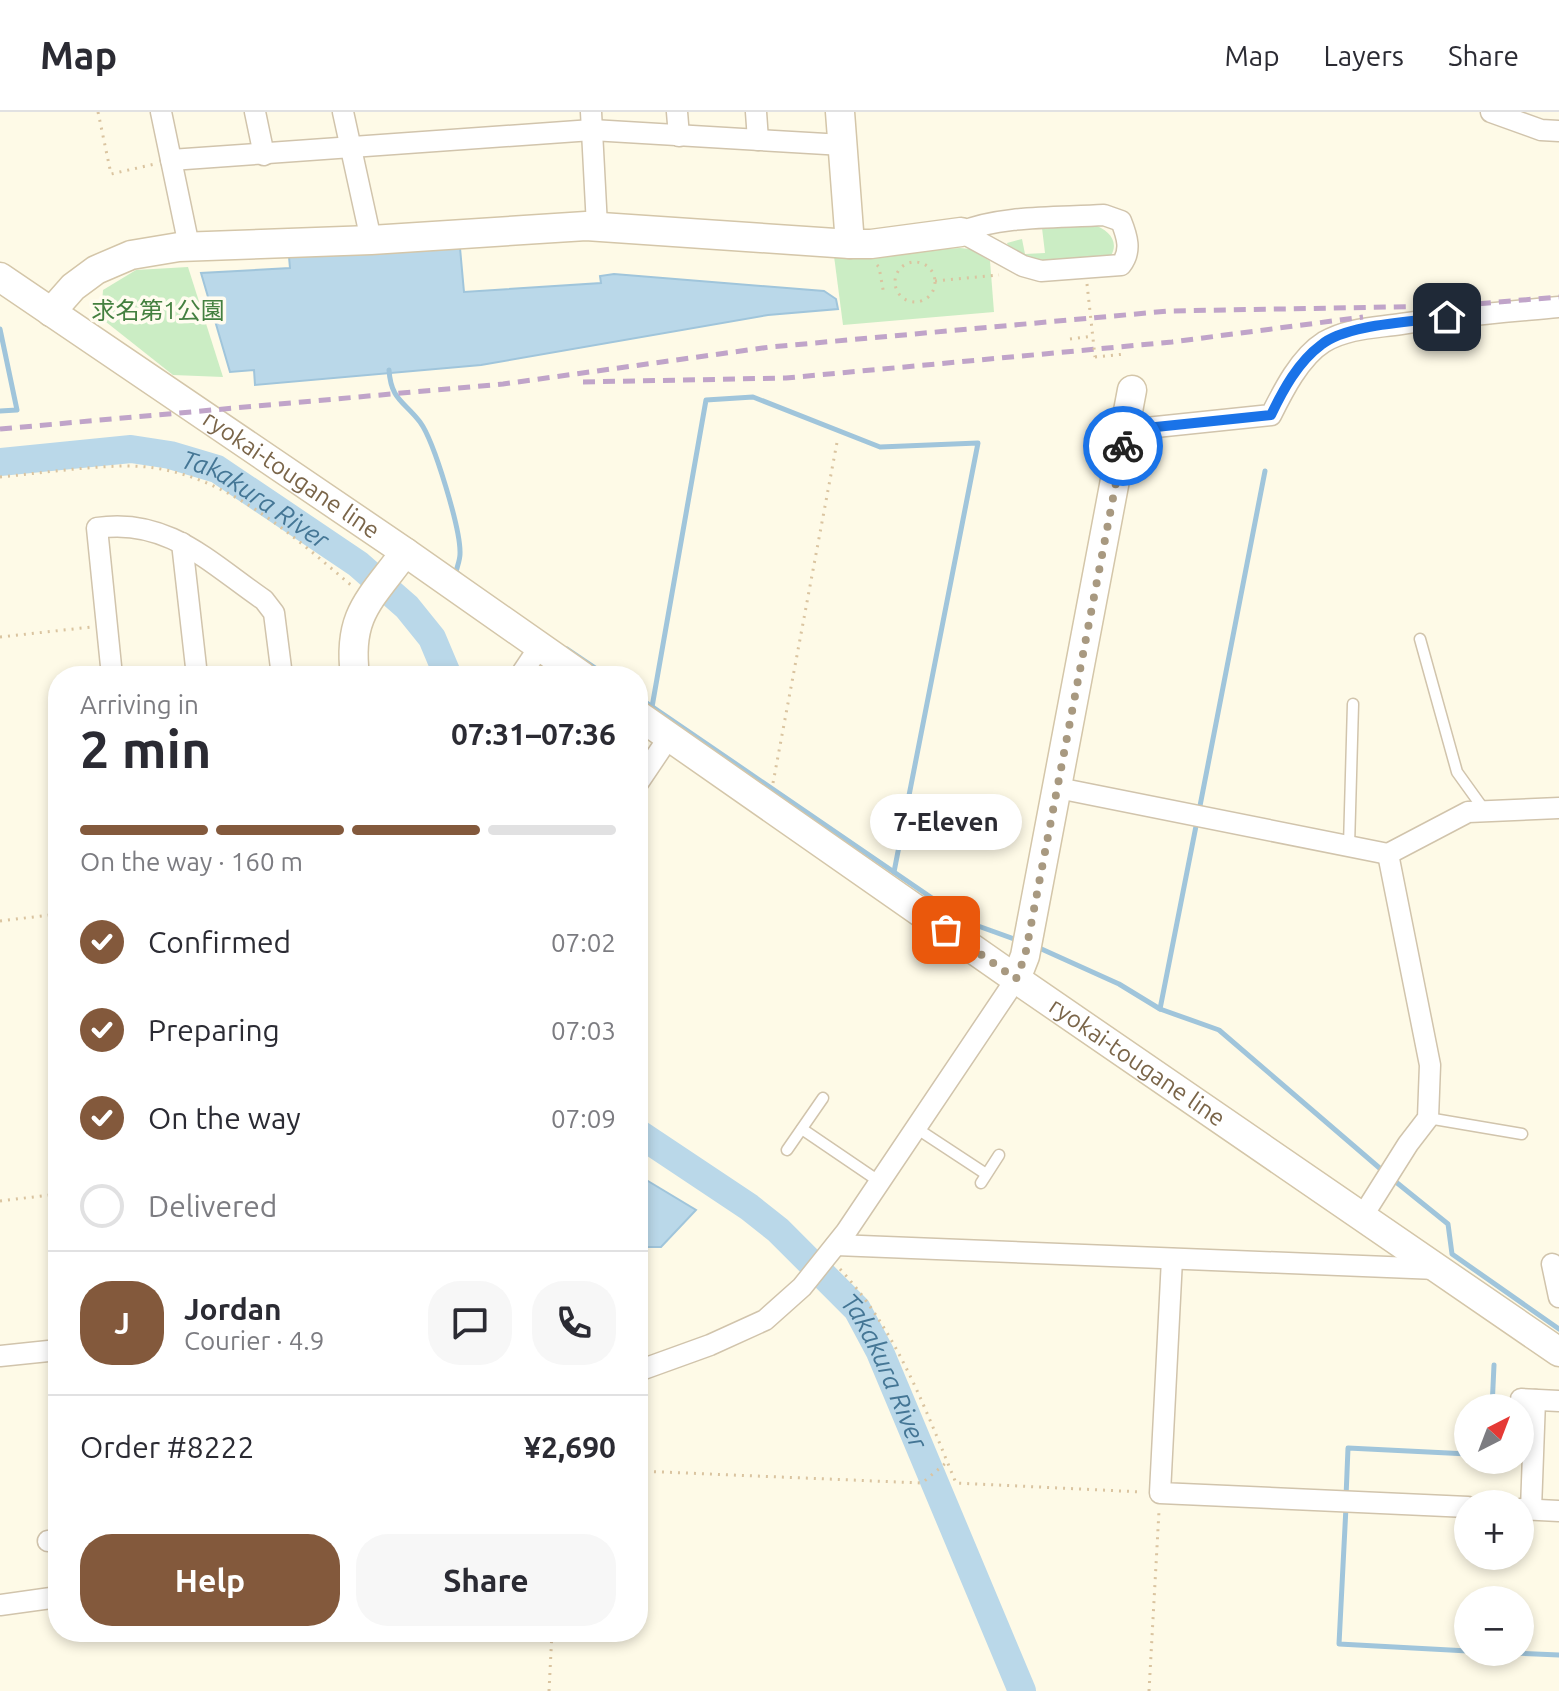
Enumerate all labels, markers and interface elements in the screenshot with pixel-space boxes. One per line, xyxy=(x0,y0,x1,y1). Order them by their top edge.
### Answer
text: Map xyxy=(40,34,117,76)
text: Map xyxy=(1224,40,1280,71)
text: Layers xyxy=(1324,40,1404,71)
text: Share xyxy=(1448,40,1519,71)
pin xyxy=(1413,283,1481,351)
icon: home xyxy=(1425,295,1469,339)
park label: 求名第1公園 xyxy=(91,297,225,324)
street label: ryokai-tougane line xyxy=(198,405,385,544)
courier xyxy=(1083,406,1163,486)
icon: bike xyxy=(1101,424,1145,468)
water label: Takakura River xyxy=(178,444,336,555)
text: Arriving in xyxy=(80,690,199,719)
text: 07:31–07:36 xyxy=(451,717,616,751)
text: 2 min xyxy=(80,720,211,778)
callout: 7-Eleven xyxy=(870,794,1022,850)
text: 7-Eleven xyxy=(893,807,999,836)
text: On the way · 160 m xyxy=(80,847,303,876)
pin xyxy=(912,896,980,964)
icon: bag xyxy=(924,908,968,952)
icon: check xyxy=(80,920,124,964)
text: Confirmed xyxy=(148,925,291,959)
text: 07:02 xyxy=(551,928,616,957)
street label: ryokai-tougane line xyxy=(1044,992,1230,1132)
icon: check xyxy=(80,1008,124,1052)
text: Preparing xyxy=(148,1013,280,1047)
text: 07:03 xyxy=(551,1016,616,1045)
icon: check xyxy=(80,1096,124,1140)
text: On the way xyxy=(148,1101,301,1135)
text: 07:09 xyxy=(551,1104,616,1133)
text: Delivered xyxy=(148,1189,277,1223)
button: chat xyxy=(428,1281,512,1365)
button: phone xyxy=(532,1281,616,1365)
water label: Takakura River xyxy=(836,1287,934,1453)
text: Jordan xyxy=(184,1292,282,1326)
text: J xyxy=(114,1306,130,1340)
text: Courier · 4.9 xyxy=(184,1326,324,1355)
north arrow xyxy=(1454,1394,1534,1474)
map controls xyxy=(1454,1394,1534,1666)
text: Order #8222 xyxy=(80,1430,254,1464)
text: ¥2,690 xyxy=(524,1430,616,1464)
button: + xyxy=(1454,1490,1534,1570)
button: Help xyxy=(80,1534,340,1626)
button: Share xyxy=(356,1534,616,1626)
button: − xyxy=(1454,1586,1534,1666)

